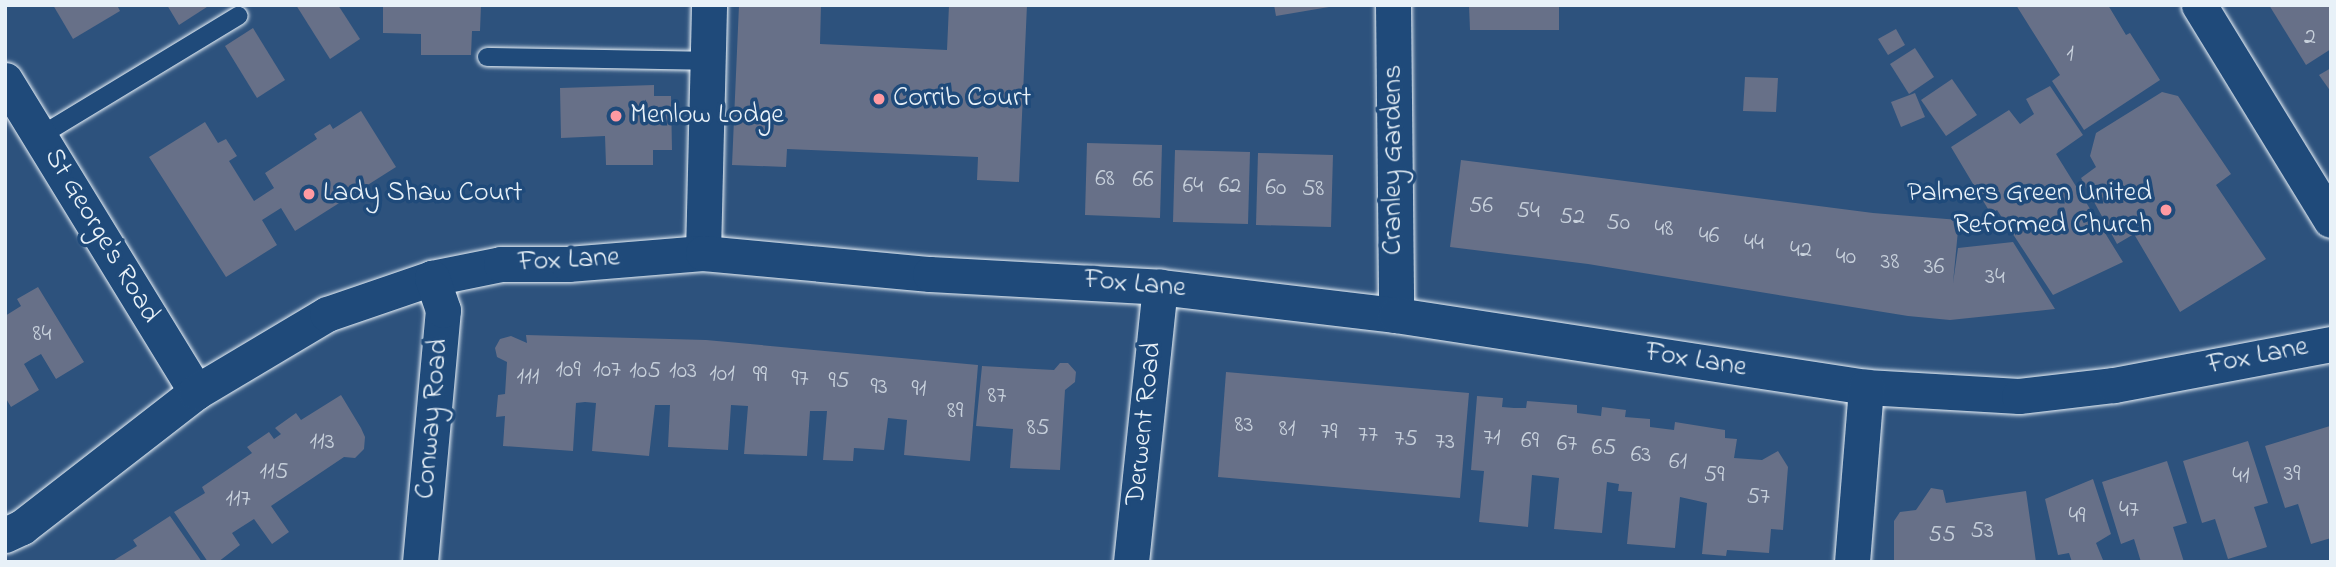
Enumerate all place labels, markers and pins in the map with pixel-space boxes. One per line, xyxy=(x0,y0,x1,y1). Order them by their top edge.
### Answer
place label: Corrib Court xyxy=(893,82,1031,116)
marker: Corrib Court xyxy=(871,91,887,107)
place label: Menlow Lodge xyxy=(630,99,784,133)
marker: Menlow Lodge xyxy=(608,108,624,124)
place label: Lady Shaw Court xyxy=(323,177,522,211)
place label: Palmers Green United Reformed Church xyxy=(1907,177,2152,243)
marker: Lady Shaw Court xyxy=(301,186,317,202)
marker: Palmers Green United Reformed Church xyxy=(2158,202,2174,218)

